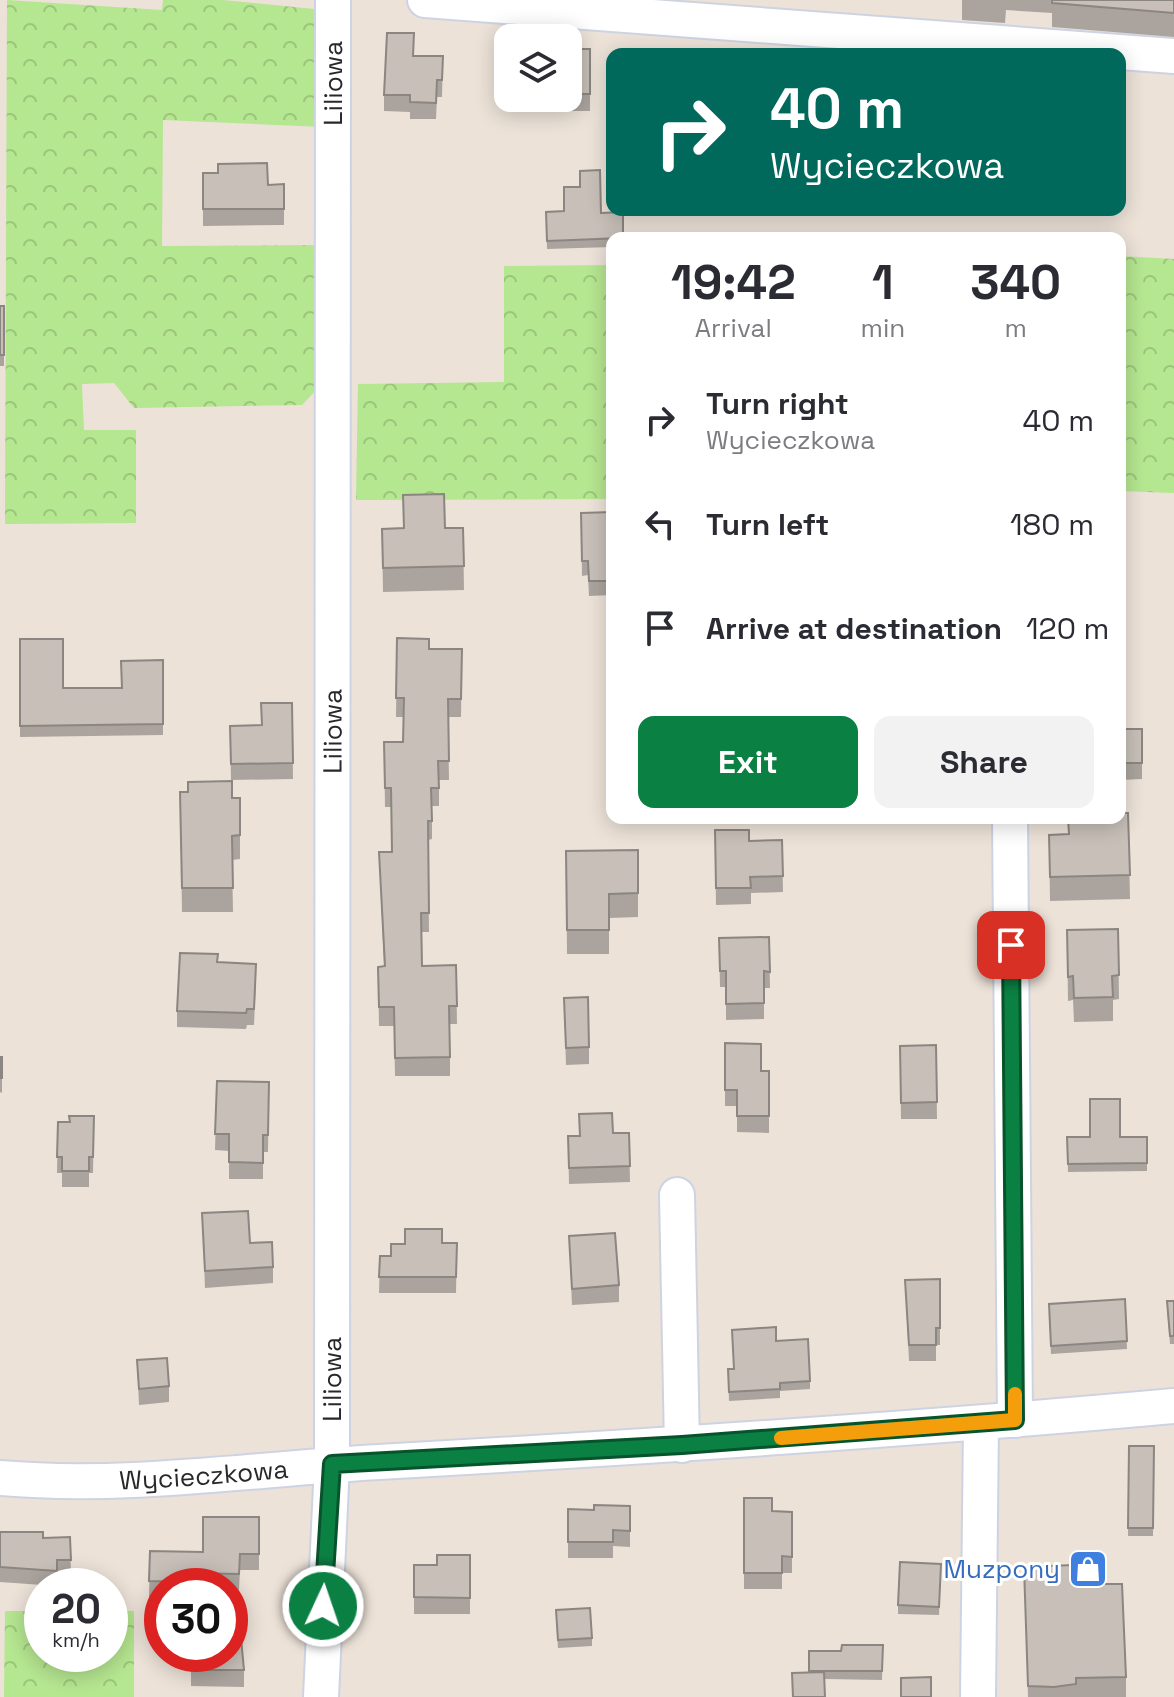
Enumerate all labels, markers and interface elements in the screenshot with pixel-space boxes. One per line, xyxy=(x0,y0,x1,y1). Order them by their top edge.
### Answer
map controls xyxy=(494,24,582,112)
button: layers xyxy=(494,24,582,112)
street label: Liliowa xyxy=(316,41,350,126)
text: 40 m xyxy=(770,73,904,144)
icon: right xyxy=(638,80,742,184)
text: Wycieczkowa xyxy=(770,143,1004,189)
text: 19:42 xyxy=(671,252,796,313)
text: 1 xyxy=(872,252,894,313)
text: 340 xyxy=(970,252,1061,313)
text: Arrival xyxy=(695,311,772,345)
text: min xyxy=(861,311,905,345)
text: m xyxy=(1004,311,1027,345)
text: Turn right xyxy=(706,384,849,423)
icon: right xyxy=(638,398,682,442)
text: 40 m xyxy=(1023,401,1094,440)
text: Wycieczkowa xyxy=(706,423,875,457)
icon: left xyxy=(638,502,682,546)
text: Turn left xyxy=(706,505,829,544)
text: 180 m xyxy=(1010,505,1094,544)
icon: arrive xyxy=(638,606,682,650)
text: Arrive at destination xyxy=(706,609,1002,648)
text: 120 m xyxy=(1026,609,1109,648)
street label: Liliowa xyxy=(315,689,350,774)
button: Exit xyxy=(638,716,858,808)
button: Share xyxy=(874,716,1094,808)
pin xyxy=(977,911,1045,979)
icon: arrive xyxy=(989,923,1033,967)
street label: Liliowa xyxy=(315,1337,349,1422)
street label: Wycieczkowa xyxy=(119,1452,290,1498)
shop icon: Muzpony xyxy=(1067,1548,1109,1590)
place label: Muzpony xyxy=(944,1552,1060,1586)
position arrow xyxy=(281,1564,365,1648)
speed limit sign: 30 xyxy=(144,1568,248,1672)
text: 20 xyxy=(51,1584,101,1635)
text: km/h xyxy=(52,1627,100,1653)

